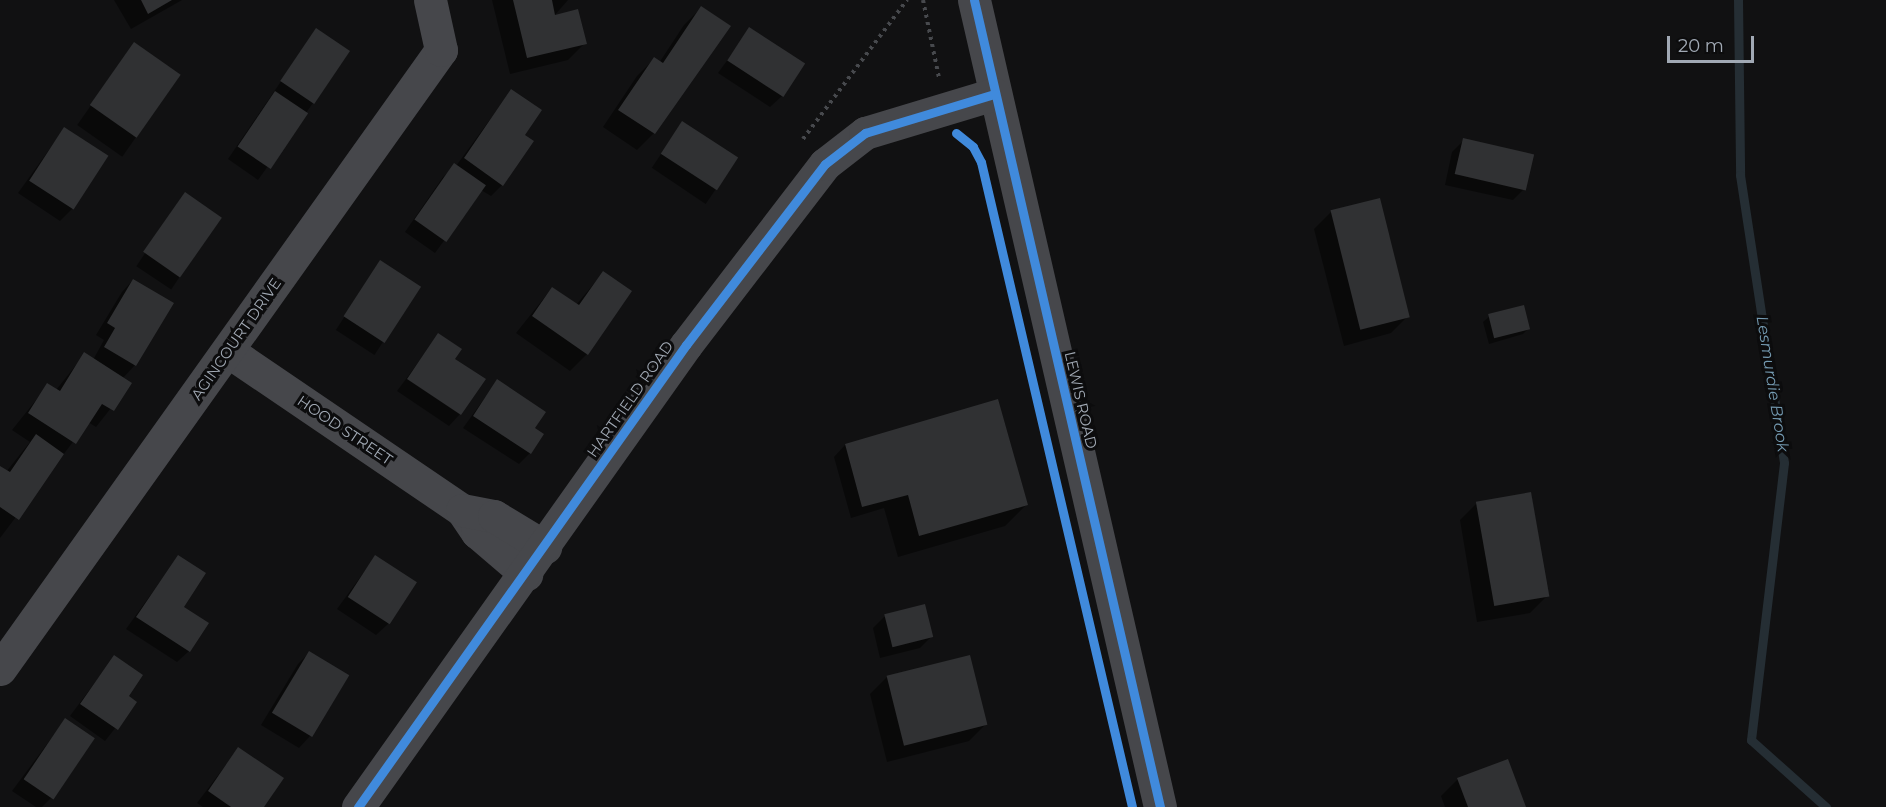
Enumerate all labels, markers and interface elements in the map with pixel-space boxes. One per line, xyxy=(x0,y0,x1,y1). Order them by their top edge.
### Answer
scale bar xyxy=(1670,24,1757,62)
text: 20 m xyxy=(1678,35,1724,57)
street label: AGINCOURT DRIVE xyxy=(187,275,285,403)
water label: Lesmurdie Brook xyxy=(1752,315,1792,453)
street label: HARTFIELD ROAD xyxy=(583,337,677,461)
street label: LEWIS ROAD xyxy=(1061,350,1101,450)
street label: HOOD STREET xyxy=(294,392,396,468)

